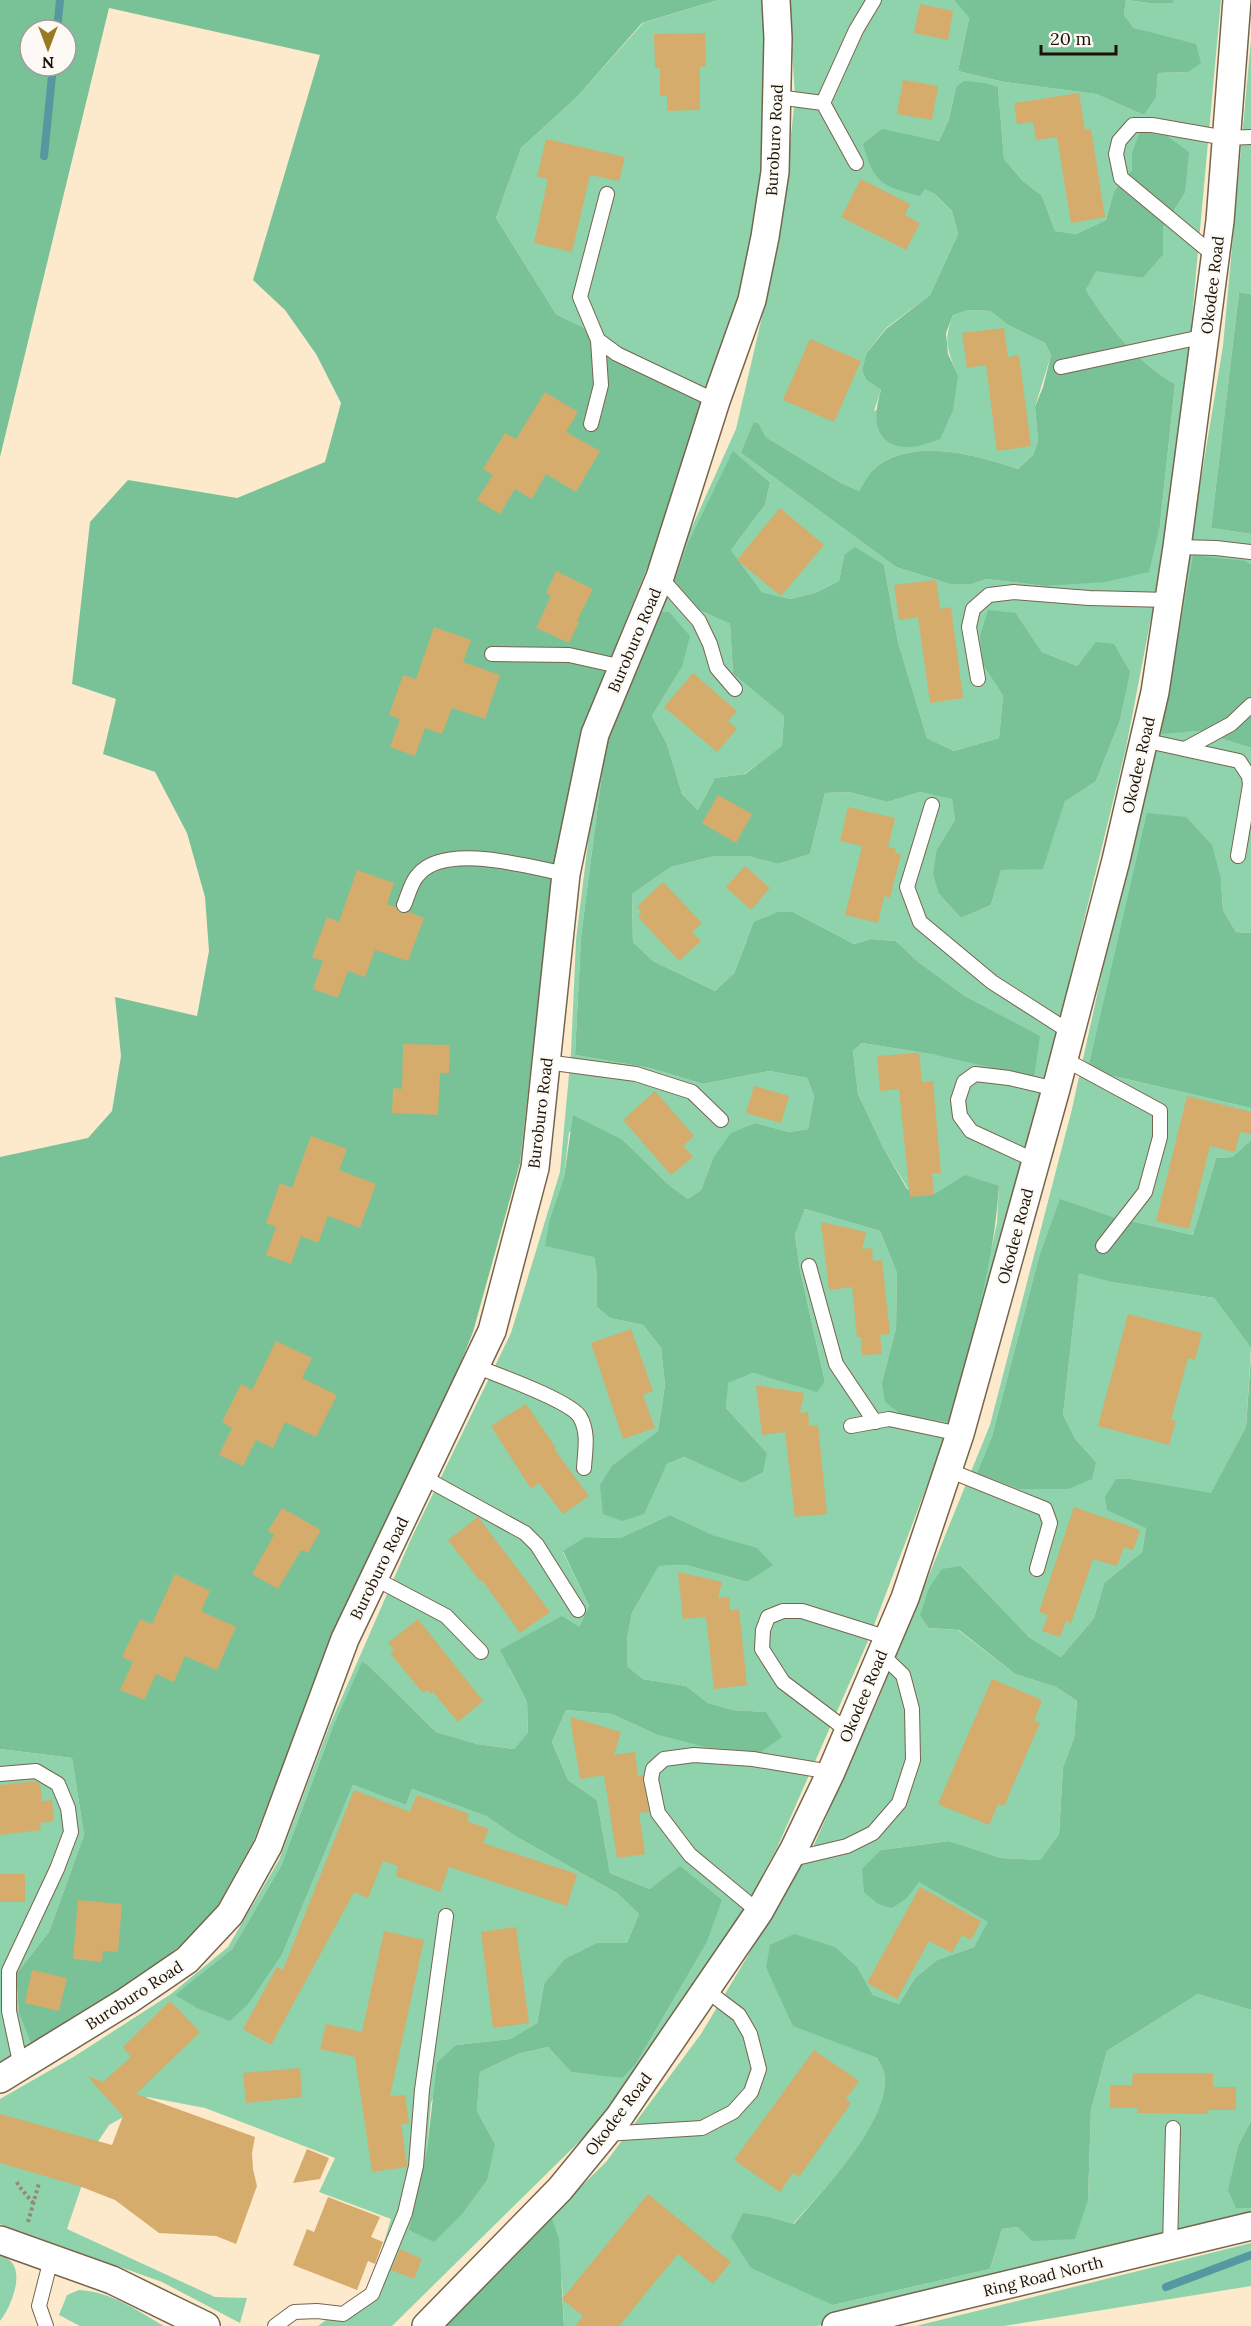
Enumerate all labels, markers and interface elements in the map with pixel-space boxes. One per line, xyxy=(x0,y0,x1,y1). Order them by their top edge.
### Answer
north arrow xyxy=(18,18,78,78)
scale bar xyxy=(1041,18,1116,56)
text: 20 m xyxy=(1050,27,1092,50)
text: N xyxy=(42,53,54,73)
street label: Buroburo Road xyxy=(761,83,787,196)
street label: Okodee Road xyxy=(1196,234,1228,335)
street label: Buroburo Road xyxy=(603,584,665,695)
street label: Okodee Road xyxy=(1117,714,1159,815)
street label: Buroburo Road xyxy=(523,1056,557,1170)
street label: Okodee Road xyxy=(993,1185,1038,1286)
street label: Buroburo Road xyxy=(345,1513,413,1623)
street label: Okodee Road xyxy=(835,1646,892,1745)
street label: Buroburo Road xyxy=(82,1956,187,2034)
street label: Okodee Road xyxy=(580,2068,656,2159)
street label: Ring Road North xyxy=(981,2251,1105,2301)

